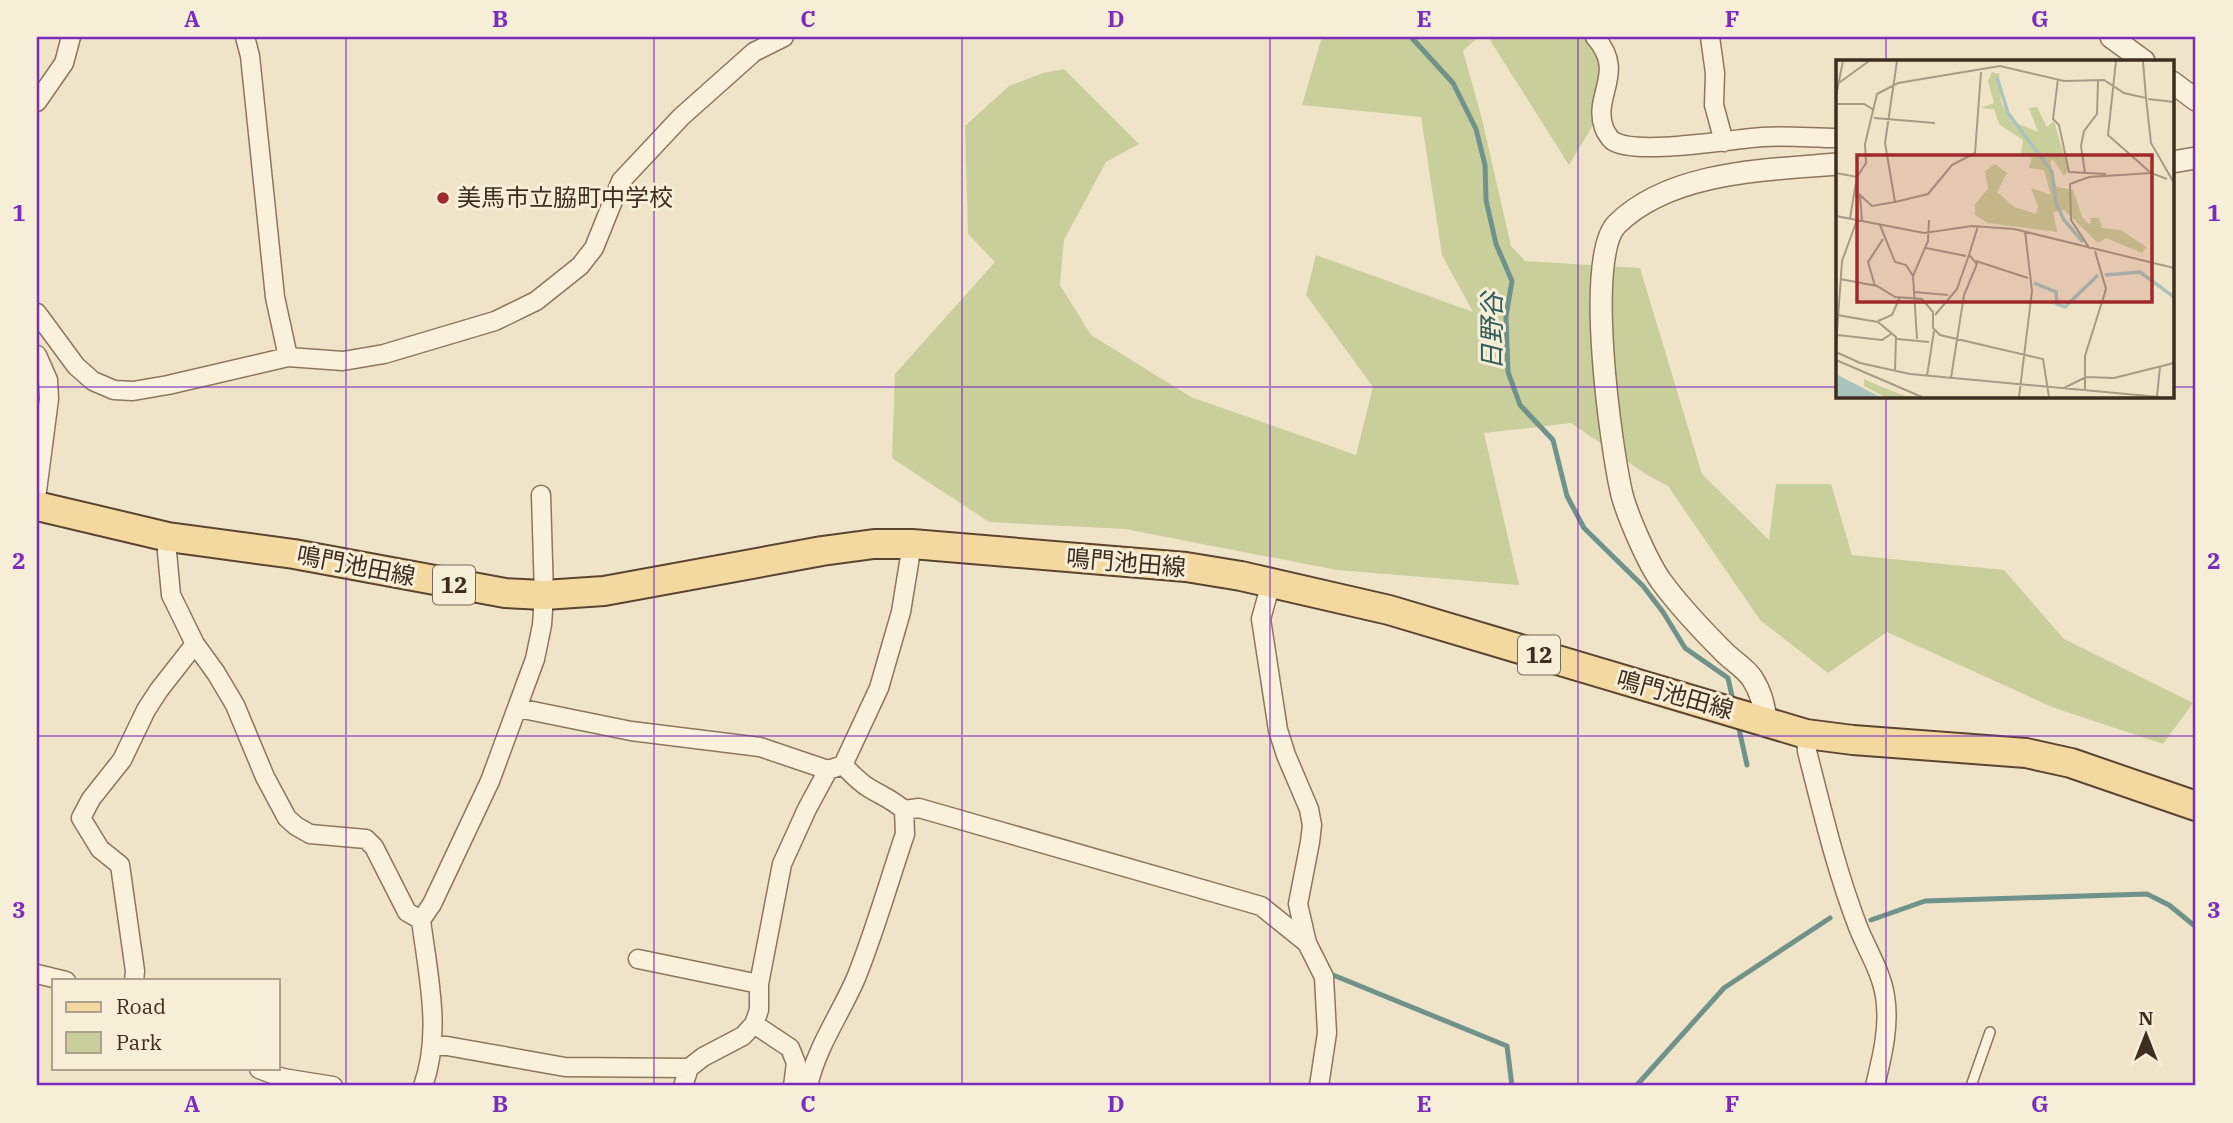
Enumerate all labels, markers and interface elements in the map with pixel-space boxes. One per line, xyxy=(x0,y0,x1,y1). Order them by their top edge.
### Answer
text: A xyxy=(184,3,200,33)
text: B xyxy=(492,3,508,33)
text: C xyxy=(800,3,816,33)
text: D xyxy=(1107,3,1125,33)
text: E xyxy=(1416,3,1432,33)
text: F xyxy=(1725,3,1739,33)
text: G xyxy=(2031,3,2049,33)
inset map xyxy=(1836,60,2174,397)
place label: 美馬市立脇町中学校 xyxy=(457,181,673,213)
marker: 美馬市立脇町中学校 xyxy=(435,190,451,206)
text: 1 xyxy=(12,197,26,227)
text: 1 xyxy=(2207,197,2221,227)
water label: 日野谷 xyxy=(1474,290,1508,370)
street label: 鳴門池田線 xyxy=(294,538,418,592)
street label: 鳴門池田線 xyxy=(1065,541,1187,583)
text: 2 xyxy=(12,545,26,575)
text: 2 xyxy=(2207,545,2221,575)
road number: 12 xyxy=(433,566,475,604)
road number: 12 xyxy=(1518,636,1560,674)
street label: 鳴門池田線 xyxy=(1613,662,1737,726)
text: 3 xyxy=(12,894,26,924)
text: 3 xyxy=(2207,894,2221,924)
legend xyxy=(52,979,280,1070)
text: Road xyxy=(116,992,166,1020)
north arrow xyxy=(2110,1000,2180,1070)
text: N xyxy=(2138,1006,2154,1030)
text: Park xyxy=(116,1028,163,1056)
text: A xyxy=(184,1088,200,1118)
text: B xyxy=(492,1088,508,1118)
text: C xyxy=(800,1088,816,1118)
text: D xyxy=(1107,1088,1125,1118)
text: E xyxy=(1416,1088,1432,1118)
text: F xyxy=(1725,1088,1739,1118)
text: G xyxy=(2031,1088,2049,1118)

